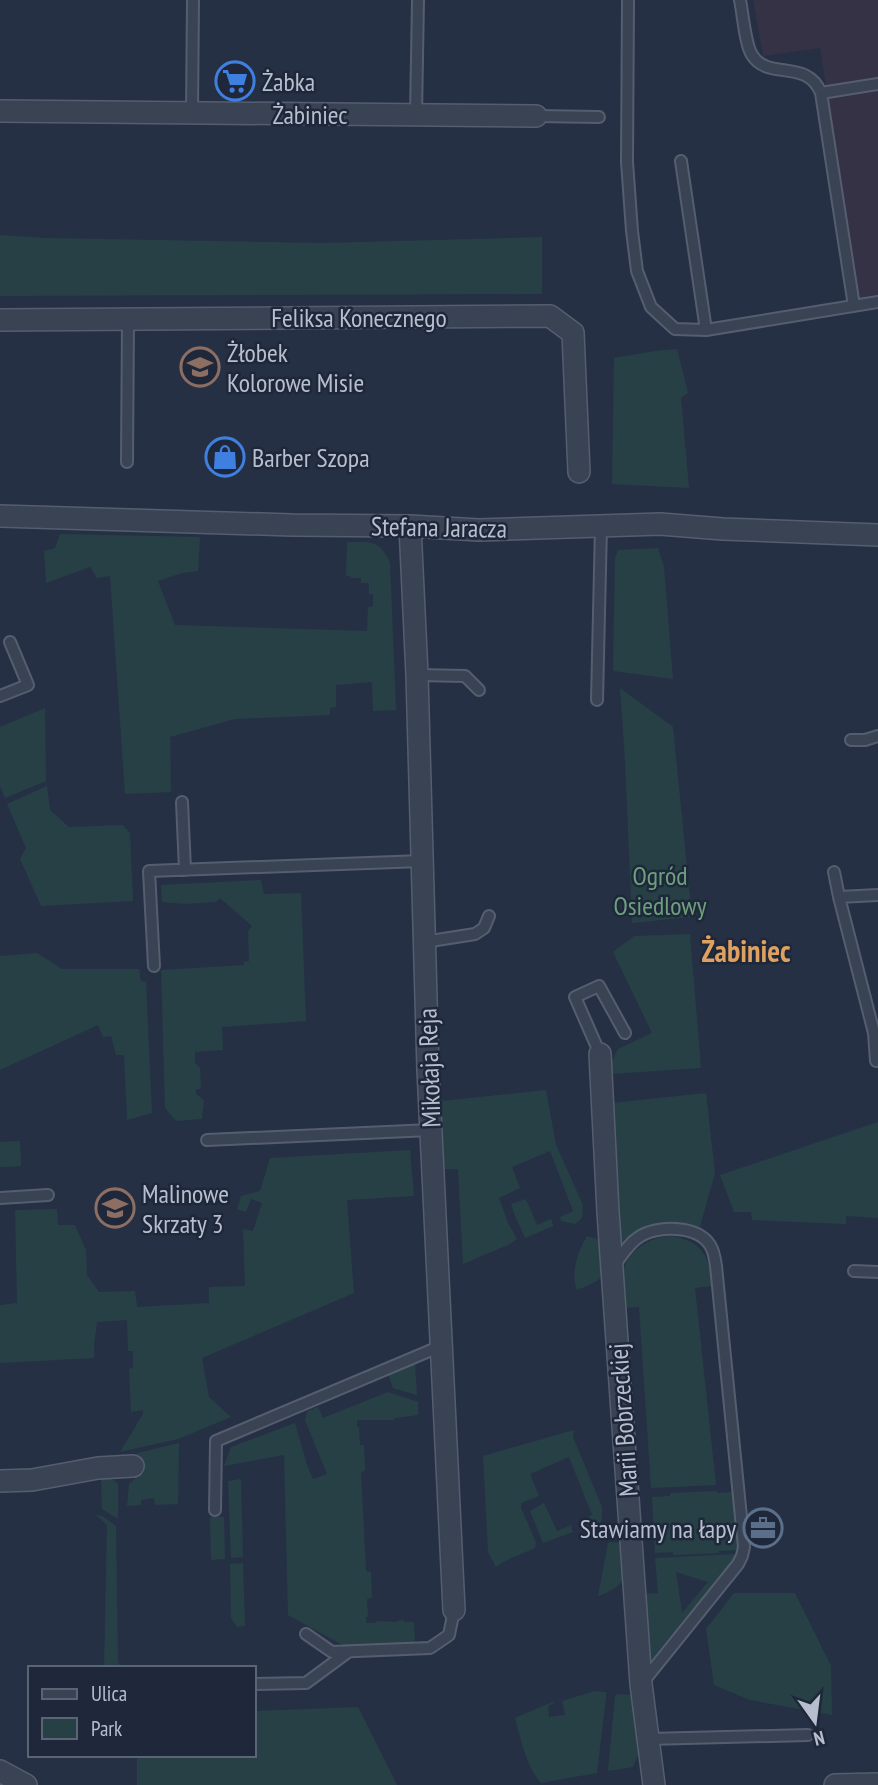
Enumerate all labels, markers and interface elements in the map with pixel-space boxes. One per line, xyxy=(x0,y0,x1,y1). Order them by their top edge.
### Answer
supermarket icon: Żabka xyxy=(214,60,256,102)
place label: Żabka xyxy=(262,65,315,98)
street label: Żabiniec xyxy=(272,98,348,131)
street label: Feliksa Konecznego xyxy=(271,301,447,334)
place label: Żłobek Kolorowe Misie xyxy=(227,336,364,399)
school or university icon: Żłobek Kolorowe Misie xyxy=(179,346,221,388)
shop icon: Barber Szopa xyxy=(204,436,246,478)
place label: Barber Szopa xyxy=(252,441,370,474)
street label: Stefana Jaracza xyxy=(371,509,507,545)
park label: Ogród Osiedlowy xyxy=(613,859,707,922)
district label: Żabiniec xyxy=(701,931,791,970)
street label: Mikołaja Reja xyxy=(410,1008,448,1128)
place label: Malinowe Skrzaty 3 xyxy=(142,1177,229,1240)
school or university icon: Malinowe Skrzaty 3 xyxy=(94,1187,136,1229)
street label: Marii Bobrzeckiej xyxy=(601,1342,645,1498)
office icon: Stawiamy na łapy xyxy=(742,1507,784,1549)
place label: Stawiamy na łapy xyxy=(580,1512,736,1545)
legend xyxy=(28,1666,256,1757)
text: Ulica xyxy=(91,1680,127,1707)
north arrow xyxy=(780,1687,850,1757)
text: Park xyxy=(91,1715,122,1742)
text: N xyxy=(811,1726,827,1751)

